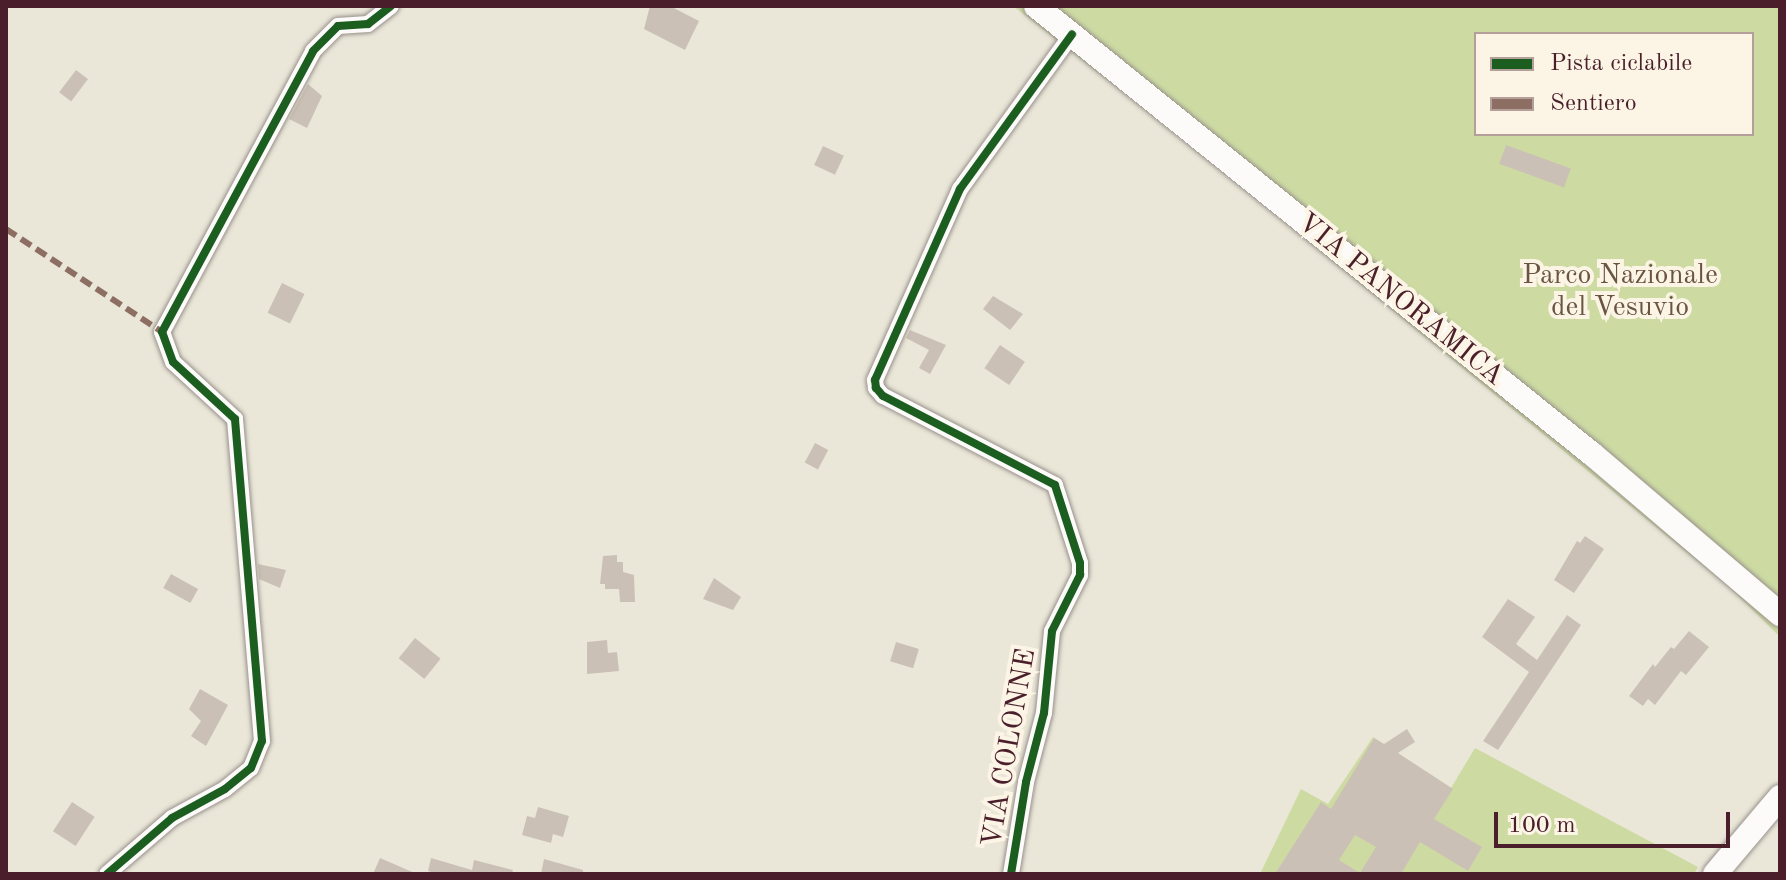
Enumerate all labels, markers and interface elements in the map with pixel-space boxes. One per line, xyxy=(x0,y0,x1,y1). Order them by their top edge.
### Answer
legend xyxy=(1474,32,1754,136)
text: Pista ciclabile xyxy=(1550,52,1692,76)
text: Sentiero xyxy=(1550,92,1637,116)
street label: VIA PANORAMICA xyxy=(1290,206,1510,394)
park label: Parco Nazionale del Vesuvio xyxy=(1522,259,1718,325)
street label: VIA COLONNE xyxy=(976,646,1044,850)
scale bar xyxy=(1498,796,1734,846)
text: 100 m xyxy=(1508,814,1576,838)

